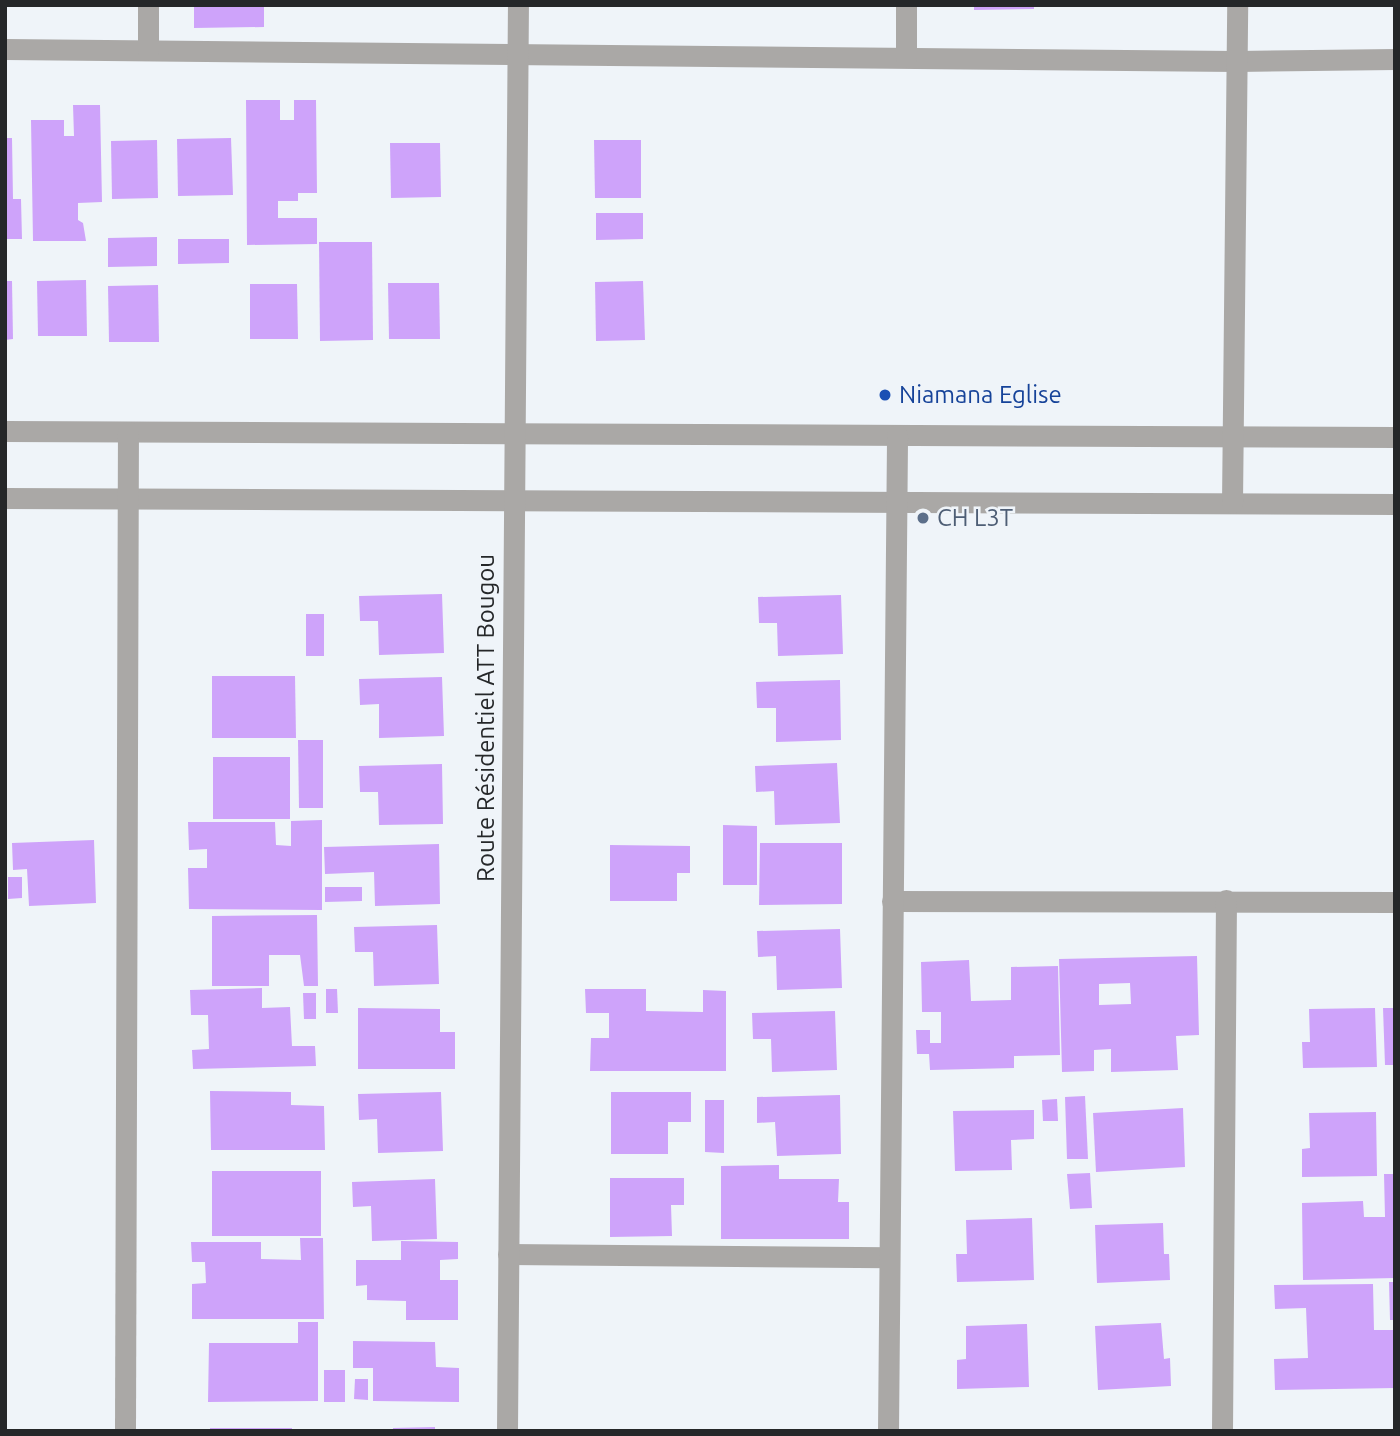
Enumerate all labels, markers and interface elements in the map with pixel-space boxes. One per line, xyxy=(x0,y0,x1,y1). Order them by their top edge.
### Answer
place label: Niamana Eglise xyxy=(899,381,1062,409)
marker: Niamana Eglise xyxy=(877,387,893,403)
place label: CH L3T xyxy=(937,504,1013,532)
marker: CH L3T xyxy=(915,510,931,526)
street label: Route Résidentiel ATT Bougou xyxy=(472,554,500,882)

